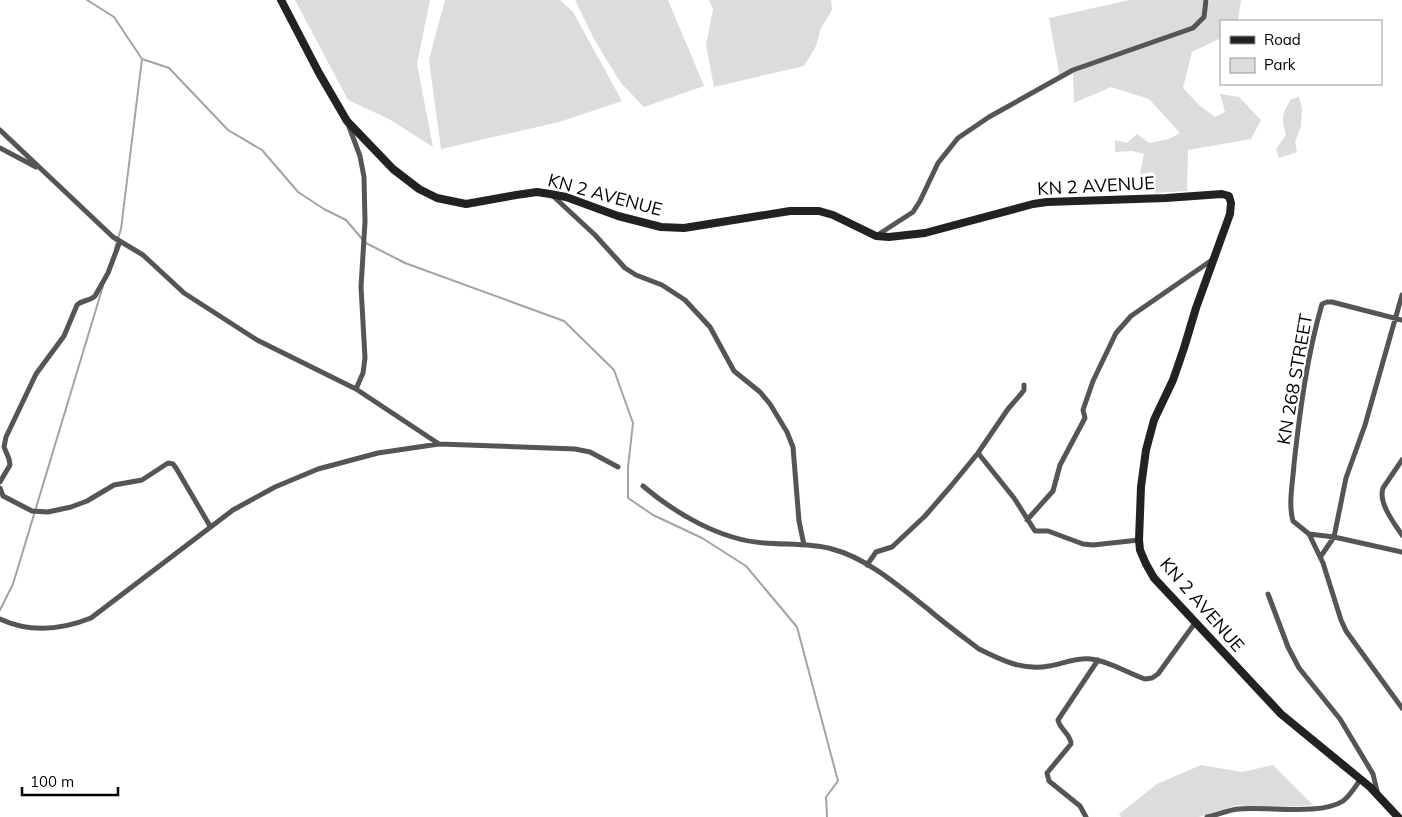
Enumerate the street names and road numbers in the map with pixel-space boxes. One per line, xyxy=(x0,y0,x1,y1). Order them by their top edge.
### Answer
street label: KN 2 AVENUE xyxy=(545,168,665,221)
street label: KN 2 AVENUE xyxy=(1037,171,1155,200)
street label: KN 268 STREET xyxy=(1272,311,1317,446)
street label: KN 2 AVENUE xyxy=(1155,553,1250,657)

